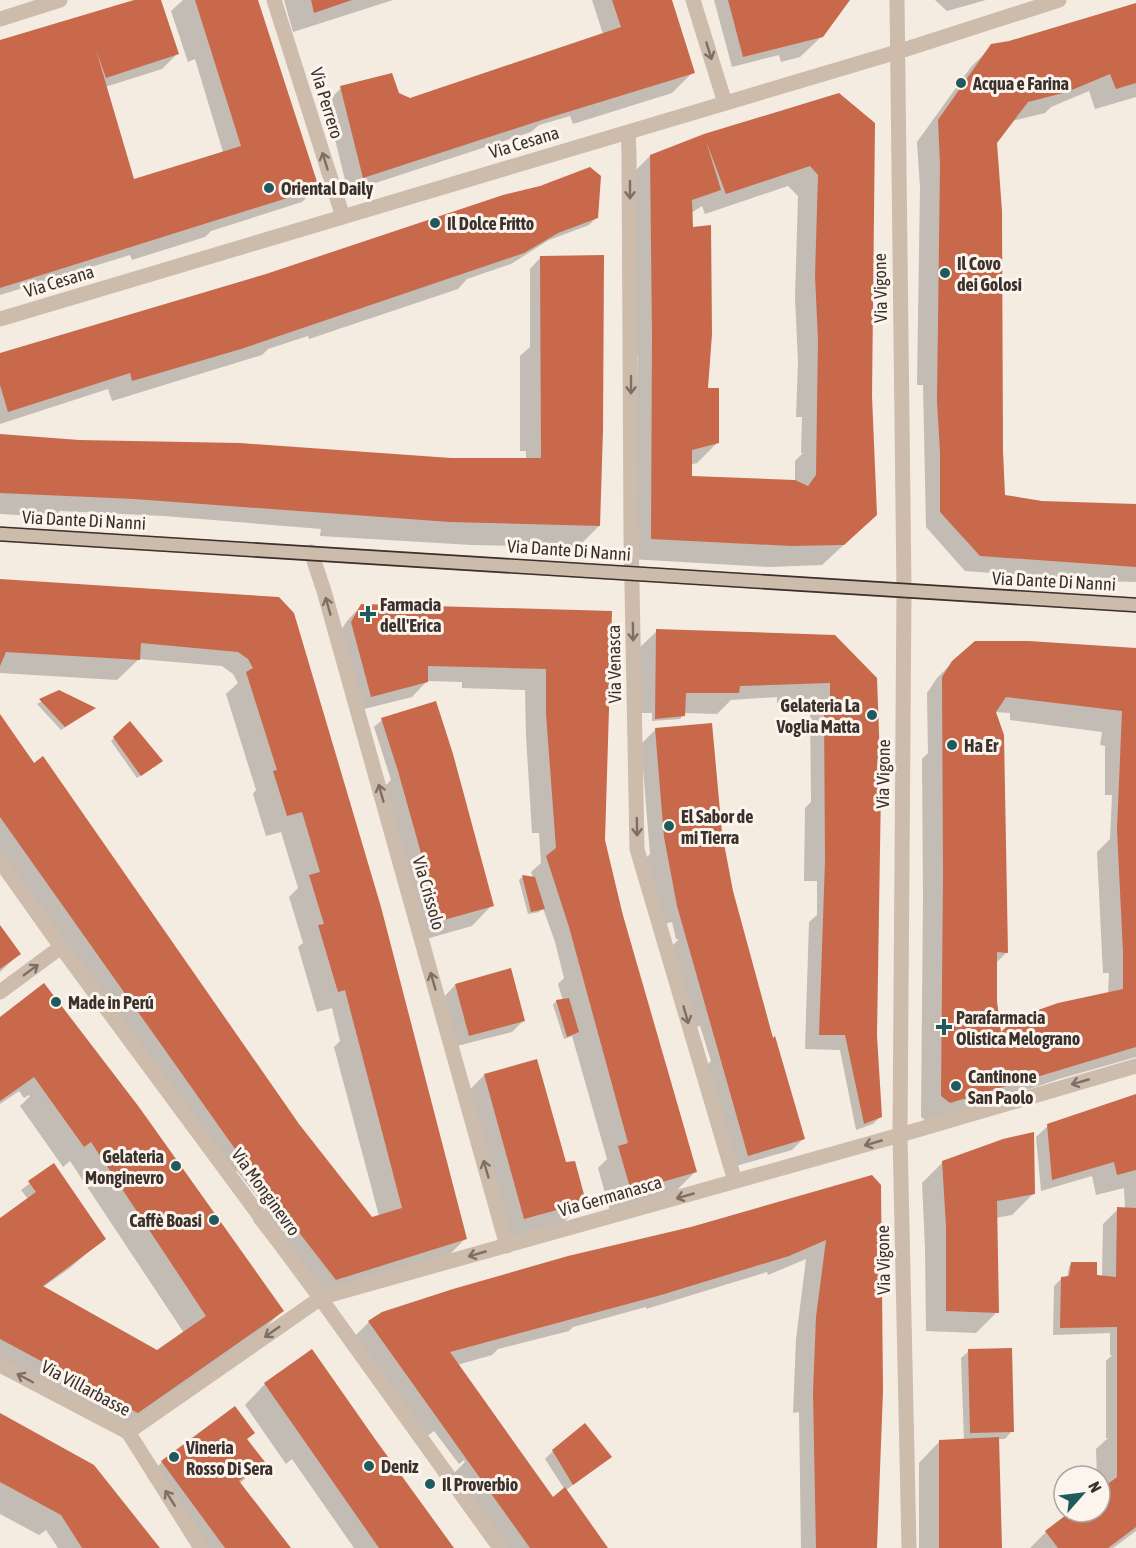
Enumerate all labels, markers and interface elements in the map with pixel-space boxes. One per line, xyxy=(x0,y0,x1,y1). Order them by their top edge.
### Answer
one-way arrow xyxy=(704,41,715,60)
street label: Via Perrero xyxy=(306,65,348,141)
place label: Acqua e Farina xyxy=(972,73,1069,94)
marker: Acqua e Farina xyxy=(954,76,968,90)
street label: Via Cesana xyxy=(487,121,561,163)
one-way arrow xyxy=(319,152,330,171)
place label: Oriental Daily xyxy=(281,178,374,199)
one-way arrow xyxy=(624,180,635,200)
marker: Oriental Daily xyxy=(262,181,276,195)
place label: Il Dolce Fritto xyxy=(447,213,534,234)
marker: Il Dolce Fritto xyxy=(428,216,442,230)
street label: Via Vigone xyxy=(869,253,891,323)
place label: Il Covo dei Golosi xyxy=(957,253,1022,295)
street label: Via Cesana xyxy=(22,260,96,302)
marker: Il Covo dei Golosi xyxy=(938,266,952,280)
one-way arrow xyxy=(625,375,637,395)
street label: Via Dante Di Nanni xyxy=(22,506,146,534)
street label: Via Dante Di Nanni xyxy=(506,535,632,565)
street label: Via Dante Di Nanni xyxy=(992,567,1116,595)
place label: Farmacia dell'Erica xyxy=(380,594,441,636)
one-way arrow xyxy=(322,597,333,616)
marker: Farmacia dell'Erica xyxy=(361,607,375,621)
one-way arrow xyxy=(627,622,638,642)
street label: Via Venasca xyxy=(603,624,625,704)
place label: Gelateria La Voglia Matta xyxy=(776,695,860,737)
marker: Gelateria La Voglia Matta xyxy=(865,708,879,722)
place label: Ha Er xyxy=(964,735,999,756)
marker: Ha Er xyxy=(945,738,959,752)
street label: Via Vigone xyxy=(872,739,894,809)
one-way arrow xyxy=(374,784,386,803)
place label: El Sabor de mi Tierra xyxy=(681,806,753,848)
one-way arrow xyxy=(631,817,643,837)
marker: El Sabor de mi Tierra xyxy=(662,819,676,833)
street label: Via Crissolo xyxy=(408,854,450,932)
one-way arrow xyxy=(22,963,38,976)
one-way arrow xyxy=(427,972,438,991)
place label: Made in Perú xyxy=(68,992,154,1013)
marker: Made in Perú xyxy=(49,995,63,1009)
one-way arrow xyxy=(681,1005,692,1024)
place label: Parafarmacia Olistica Melograno xyxy=(956,1007,1080,1049)
marker: Parafarmacia Olistica Melograno xyxy=(937,1020,951,1034)
place label: Cantinone San Paolo xyxy=(968,1066,1037,1108)
one-way arrow xyxy=(1071,1077,1090,1088)
marker: Cantinone San Paolo xyxy=(949,1079,963,1093)
one-way arrow xyxy=(863,1138,882,1149)
street label: Via Monginevro xyxy=(227,1144,305,1240)
place label: Gelateria Monginevro xyxy=(85,1146,164,1188)
marker: Gelateria Monginevro xyxy=(169,1159,183,1173)
one-way arrow xyxy=(480,1160,491,1179)
street label: Via Germanasca xyxy=(556,1171,664,1221)
one-way arrow xyxy=(676,1190,695,1202)
place label: Caffè Boasi xyxy=(129,1210,202,1231)
marker: Caffè Boasi xyxy=(207,1213,221,1227)
street label: Via Vigone xyxy=(872,1225,894,1295)
one-way arrow xyxy=(468,1249,487,1260)
one-way arrow xyxy=(265,1326,281,1338)
street label: Via Villarbasse xyxy=(38,1356,134,1420)
one-way arrow xyxy=(16,1372,34,1383)
place label: Vineria Rosso Di Sera xyxy=(185,1437,273,1479)
marker: Vineria Rosso Di Sera xyxy=(167,1450,181,1464)
place label: Deniz xyxy=(381,1456,419,1477)
marker: Deniz xyxy=(362,1459,376,1473)
north arrow xyxy=(1052,1464,1112,1524)
place label: Il Proverbio xyxy=(442,1474,518,1495)
marker: Il Proverbio xyxy=(423,1477,437,1491)
text: N xyxy=(1085,1479,1105,1495)
one-way arrow xyxy=(163,1490,176,1507)

